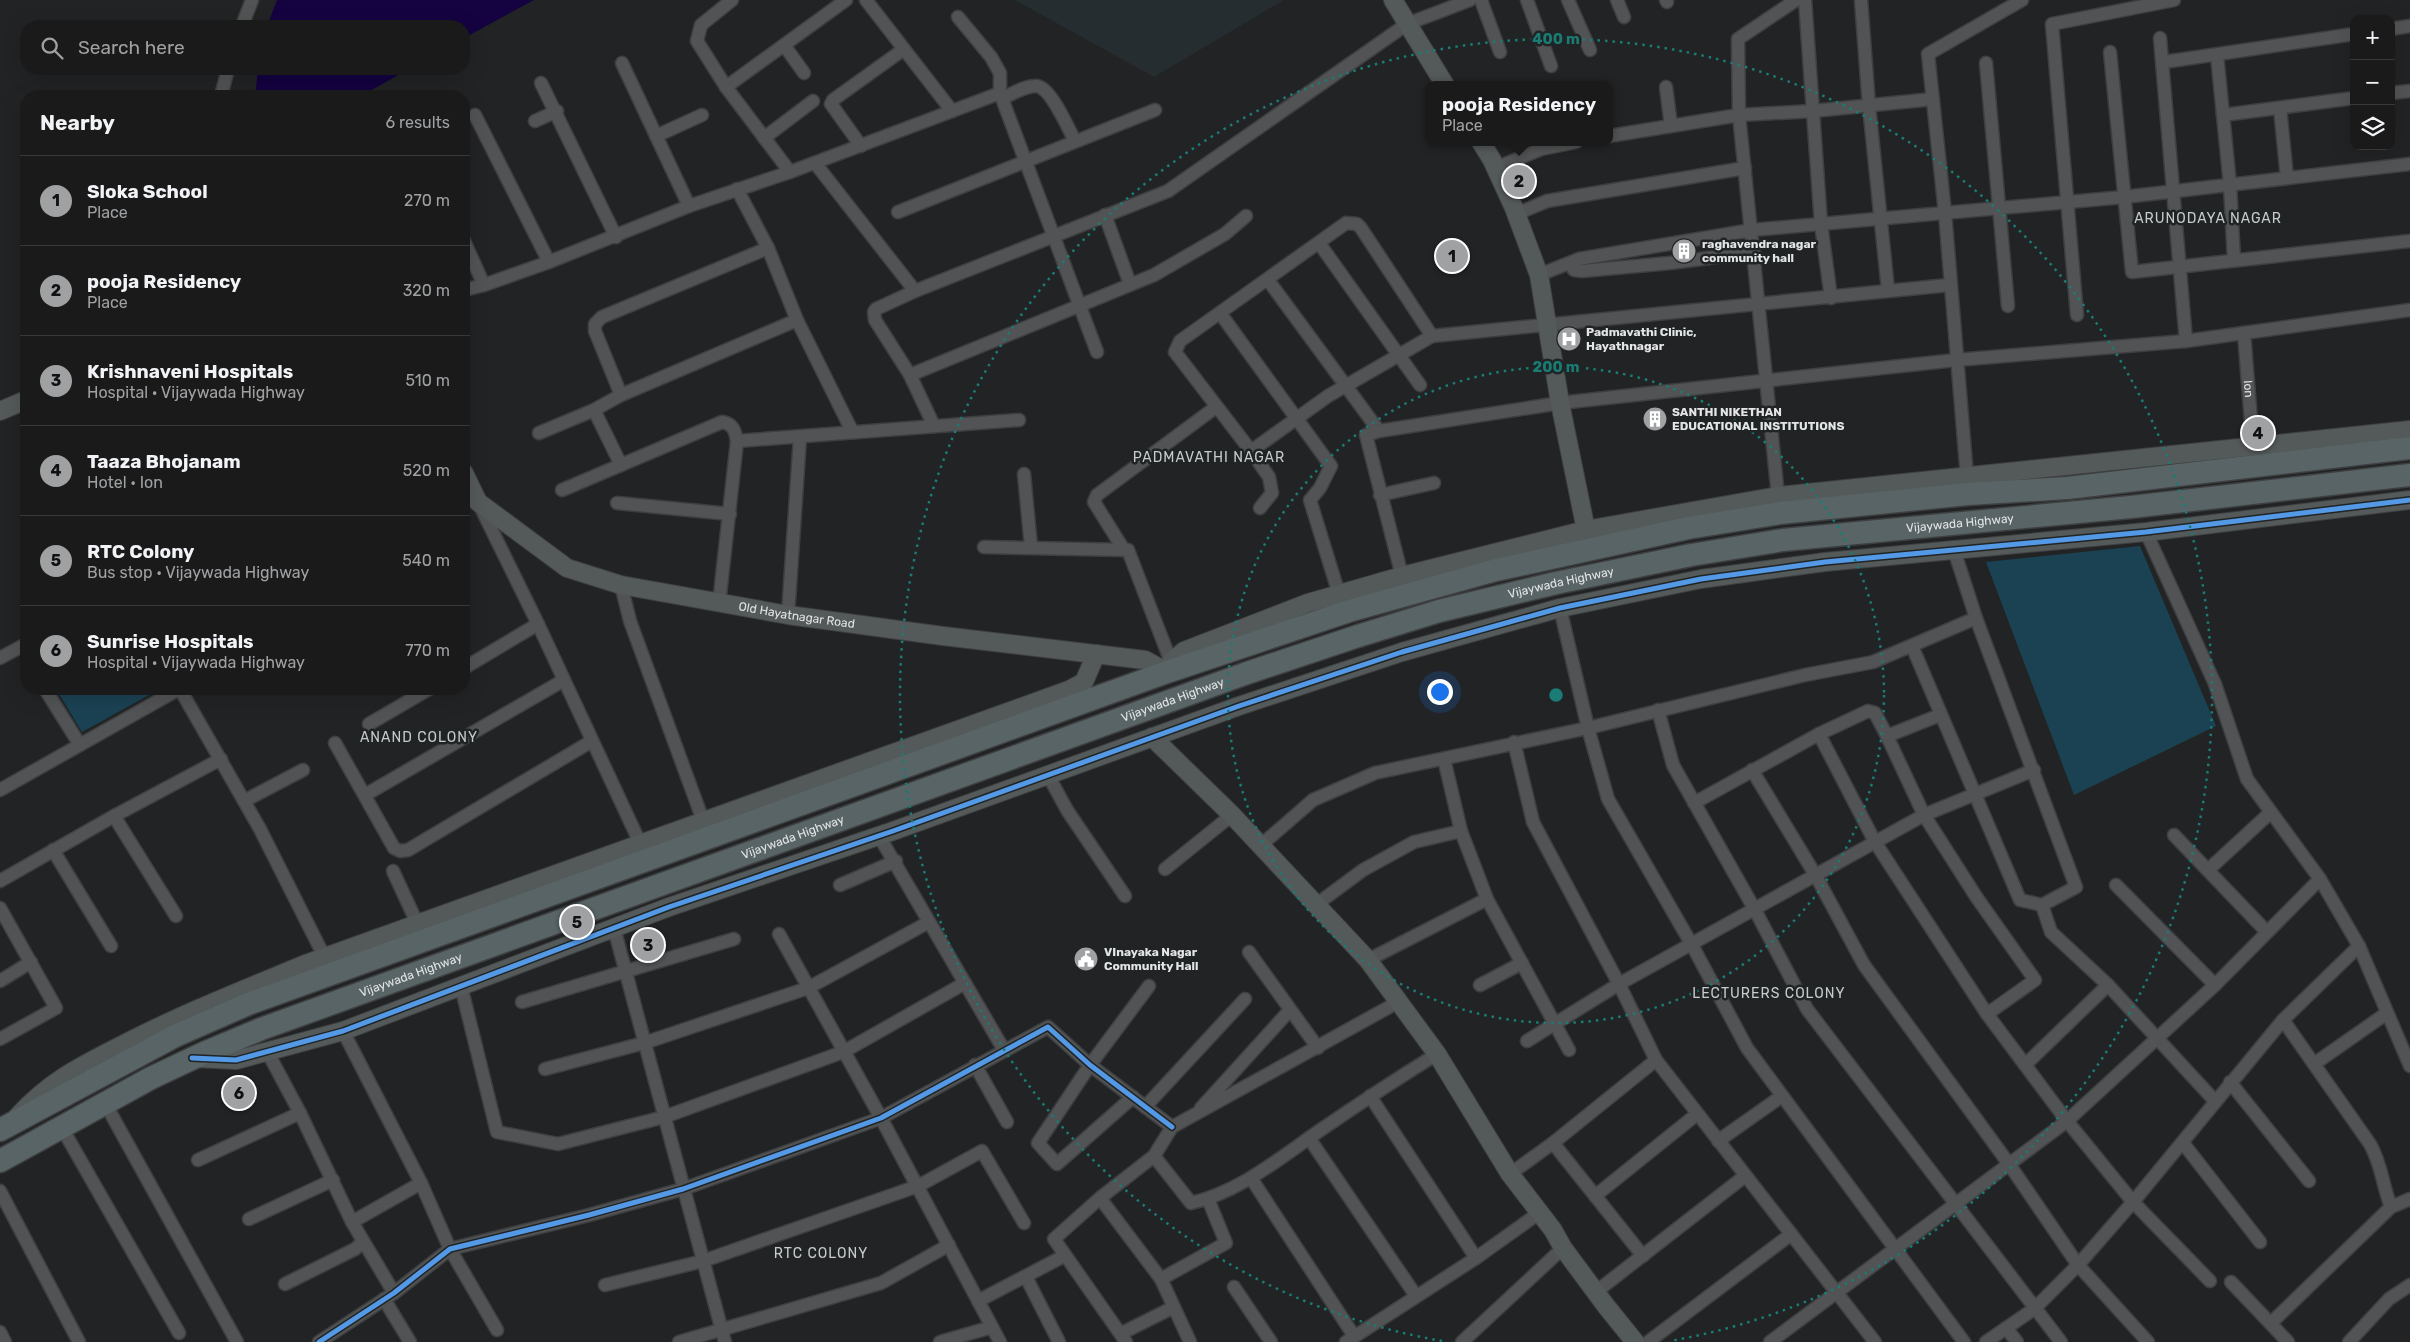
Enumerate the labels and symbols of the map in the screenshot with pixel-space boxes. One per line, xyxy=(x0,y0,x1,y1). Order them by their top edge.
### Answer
text: 400 m xyxy=(1532,30,1580,48)
pin: 2 xyxy=(1503,162,1535,200)
district label: ARUNODAYA NAGAR xyxy=(2134,210,2282,227)
pin: 1 xyxy=(1436,237,1468,275)
place label: raghavendra nagar community hall xyxy=(1702,237,1817,265)
building icon: raghavendra nagar community hall xyxy=(1671,238,1697,264)
place label: Padmavathi Clinic, Hayathnagar xyxy=(1586,325,1697,353)
hospital icon: Padmavathi Clinic, Hayathnagar xyxy=(1556,326,1582,352)
text: 200 m xyxy=(1532,358,1580,376)
street label: Ion xyxy=(2241,380,2256,398)
place label: SANTHI NIKETHAN EDUCATIONAL INSTITUTIONS xyxy=(1672,405,1844,433)
building icon: SANTHI NIKETHAN EDUCATIONAL INSTITUTIONS xyxy=(1642,406,1668,432)
pin: 4 xyxy=(2242,414,2274,452)
district label: PADMAVATHI NAGAR xyxy=(1133,449,1285,466)
street label: Vijaywada Highway xyxy=(1905,511,2015,535)
street label: Vijaywada Highway xyxy=(1506,564,1616,601)
street label: Old Hayatnagar Road xyxy=(738,599,856,631)
street label: Vijaywada Highway xyxy=(1119,675,1226,725)
your location xyxy=(1427,679,1453,705)
centre of rings xyxy=(1547,686,1565,704)
district label: ANAND COLONY xyxy=(360,729,478,746)
street label: Vijaywada Highway xyxy=(739,812,846,862)
pin: 5 xyxy=(561,903,593,941)
pin: 3 xyxy=(632,926,664,964)
place label: VInayaka Nagar Community Hall xyxy=(1104,945,1199,973)
public building icon: VInayaka Nagar Community Hall xyxy=(1073,946,1099,972)
street label: Vijaywada Highway xyxy=(358,950,464,1000)
district label: LECTURERS COLONY xyxy=(1692,985,1846,1002)
pin: 6 xyxy=(223,1074,255,1112)
district label: RTC COLONY xyxy=(774,1245,868,1262)

